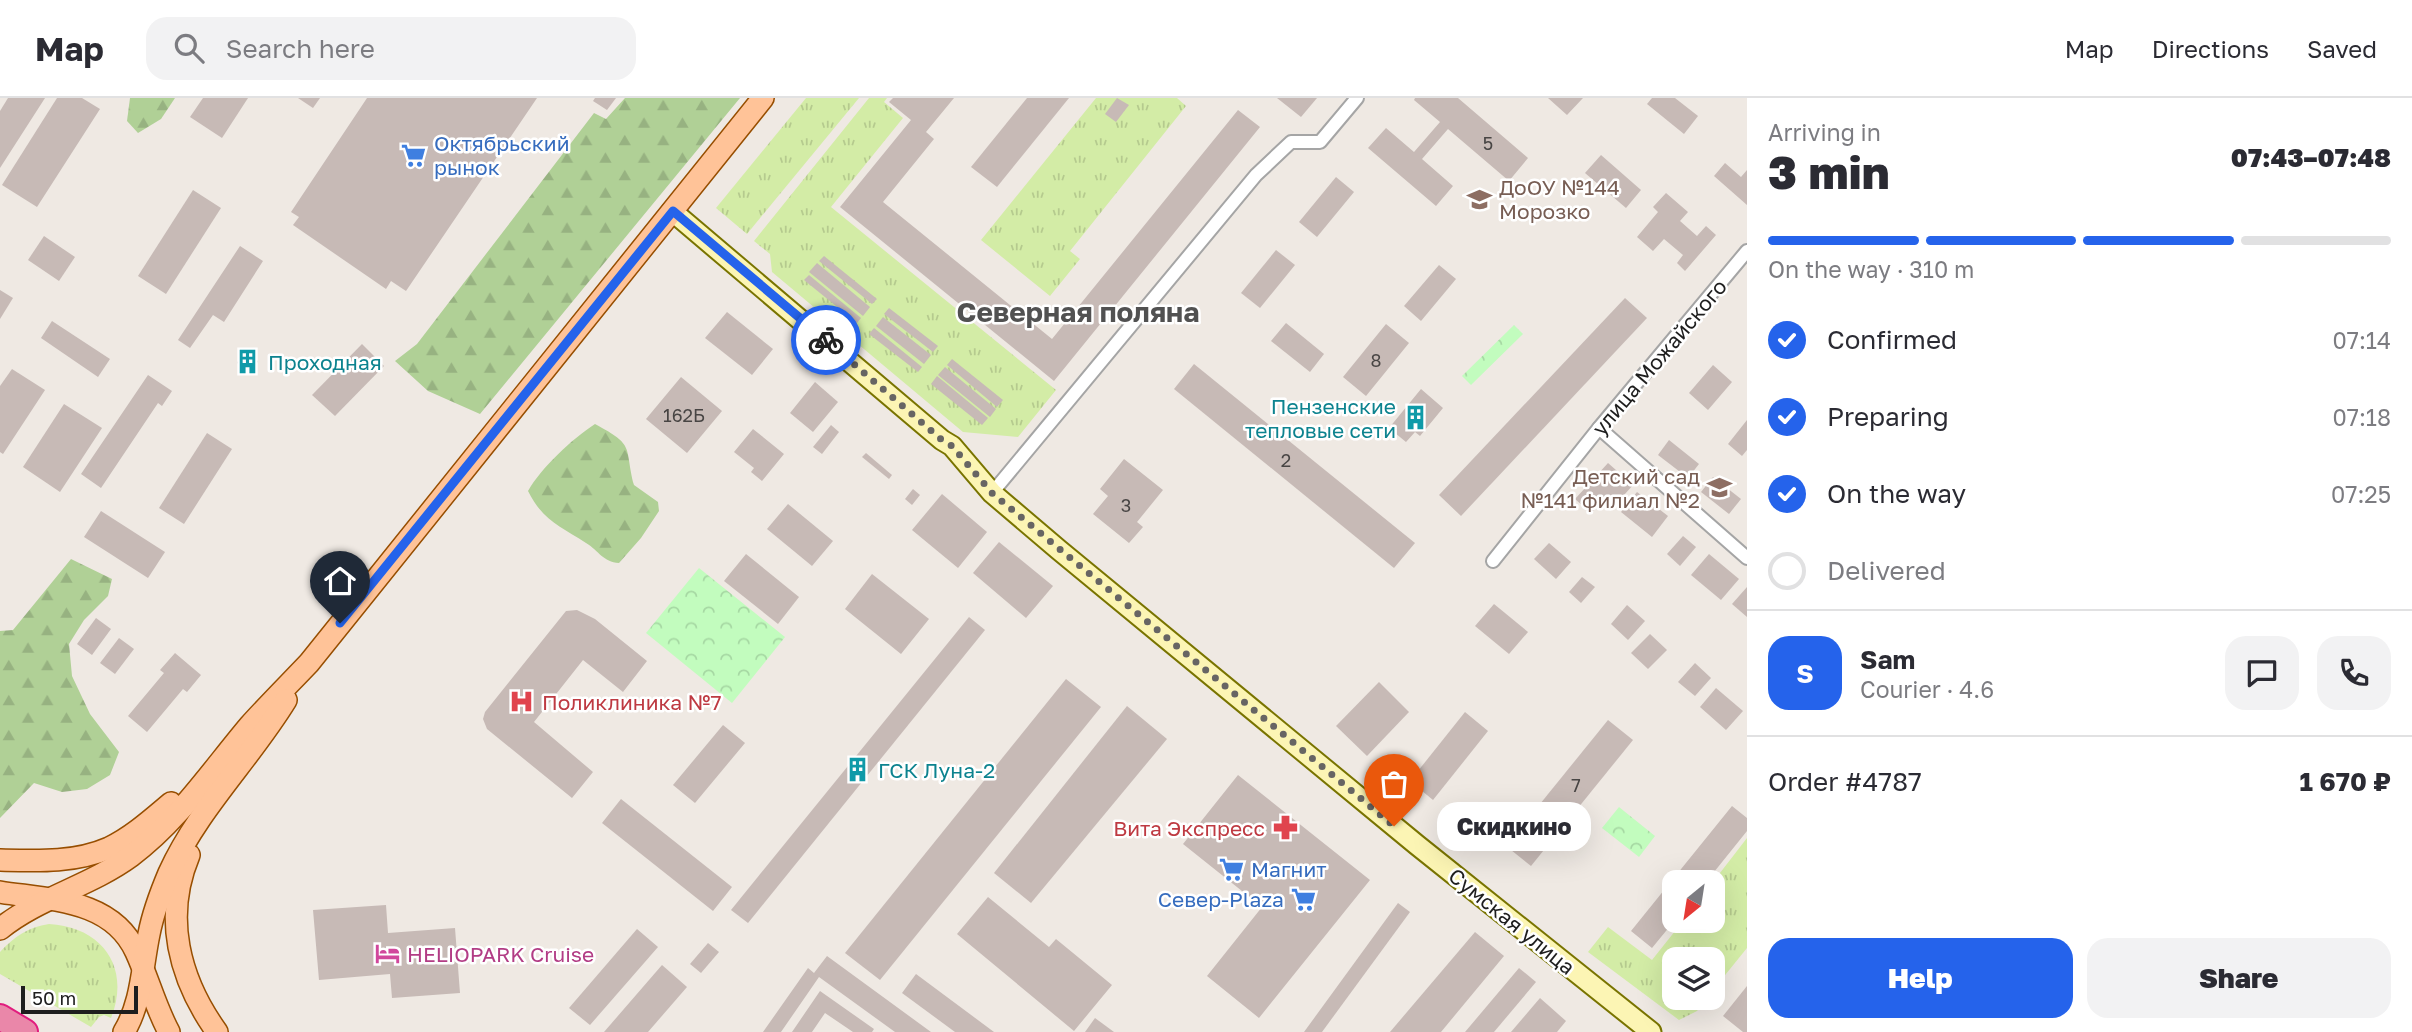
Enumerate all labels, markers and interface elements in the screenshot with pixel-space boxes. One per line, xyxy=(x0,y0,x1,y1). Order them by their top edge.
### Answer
search box xyxy=(146,17,636,80)
text: Map xyxy=(35,29,104,68)
icon: search xyxy=(170,29,208,67)
text: Search here xyxy=(226,33,375,64)
text: Map xyxy=(2065,34,2114,63)
text: Directions xyxy=(2152,34,2269,63)
text: Saved xyxy=(2307,34,2377,63)
text: Arriving in xyxy=(1768,118,1881,146)
place label: Октябрьский рынок xyxy=(434,130,569,180)
house number: 5 xyxy=(1483,132,1493,154)
supermarket icon: Октябрьский рынок xyxy=(400,141,428,169)
text: 07:43–07:48 xyxy=(2231,142,2391,173)
text: 3 min xyxy=(1768,144,1890,199)
place label: ДоОУ №144 Морозко xyxy=(1499,174,1620,224)
school or university icon: ДоОУ №144 Морозко xyxy=(1465,185,1493,213)
text: On the way · 310 m xyxy=(1768,255,1974,283)
street label: улица Можайского xyxy=(1586,274,1732,440)
district label: Северная поляна xyxy=(957,295,1199,328)
courier xyxy=(791,305,861,375)
icon: bike xyxy=(807,321,845,359)
icon: check xyxy=(1768,321,1806,359)
text: Confirmed xyxy=(1827,324,1957,355)
text: 07:14 xyxy=(2332,326,2391,354)
building icon: Проходная xyxy=(234,348,262,376)
place label: Проходная xyxy=(268,349,382,375)
house number: 8 xyxy=(1371,349,1381,371)
place label: Пензенские тепловые сети xyxy=(1245,393,1396,443)
icon: check xyxy=(1768,398,1806,436)
text: Preparing xyxy=(1827,401,1949,432)
text: 07:18 xyxy=(2332,403,2391,431)
house number: 162Б xyxy=(663,404,705,426)
building icon: Пензенские тепловые сети xyxy=(1402,404,1430,432)
house number: 2 xyxy=(1281,449,1291,471)
place label: Детский сад №141 филиал №2 xyxy=(1521,463,1700,513)
school or university icon: Детский сад №141 филиал №2 xyxy=(1706,474,1734,502)
icon: check xyxy=(1768,475,1806,513)
text: On the way xyxy=(1827,478,1966,509)
text: 07:25 xyxy=(2331,480,2391,508)
house number: 3 xyxy=(1121,494,1131,516)
pin xyxy=(310,551,370,623)
text: Delivered xyxy=(1827,555,1946,586)
icon: home xyxy=(321,562,359,600)
button: chat xyxy=(2225,636,2299,710)
button: phone xyxy=(2317,636,2391,710)
text: Sam xyxy=(1860,644,1915,675)
text: S xyxy=(1796,658,1814,689)
text: Courier · 4.6 xyxy=(1860,675,1994,703)
hospital icon: Поликлиника №7 xyxy=(508,688,536,716)
place label: Поликлиника №7 xyxy=(542,689,722,715)
pin xyxy=(1364,754,1424,826)
building icon: ГСК Луна-2 xyxy=(844,756,872,784)
place label: ГСК Луна-2 xyxy=(878,757,995,783)
icon: bag xyxy=(1375,765,1413,803)
text: Order #4787 xyxy=(1768,766,1922,797)
text: 1 670 ₽ xyxy=(2299,766,2391,797)
house number: 7 xyxy=(1571,774,1581,796)
callout: Скидкино xyxy=(1436,802,1590,850)
text: Скидкино xyxy=(1457,812,1571,840)
pharmacy icon: Вита Экспресс xyxy=(1271,814,1299,842)
place label: Вита Экспресс xyxy=(1113,815,1265,841)
supermarket icon: Магнит xyxy=(1217,855,1245,883)
place label: Магнит xyxy=(1251,856,1327,882)
street label: Сумская улица xyxy=(1444,862,1580,980)
north arrow xyxy=(1662,870,1726,933)
map controls xyxy=(1662,870,1725,1010)
supermarket icon: Север-Plaza xyxy=(1290,885,1318,913)
place label: Север-Plaza xyxy=(1158,886,1284,912)
button: Help xyxy=(1768,938,2073,1018)
button: Share xyxy=(2087,938,2391,1018)
hotel icon: HELIOPARK Cruise xyxy=(373,940,401,968)
place label: HELIOPARK Cruise xyxy=(407,941,594,967)
button: layers xyxy=(1662,947,1725,1010)
scale bar xyxy=(21,983,138,1015)
text: 50 m xyxy=(32,986,76,1009)

